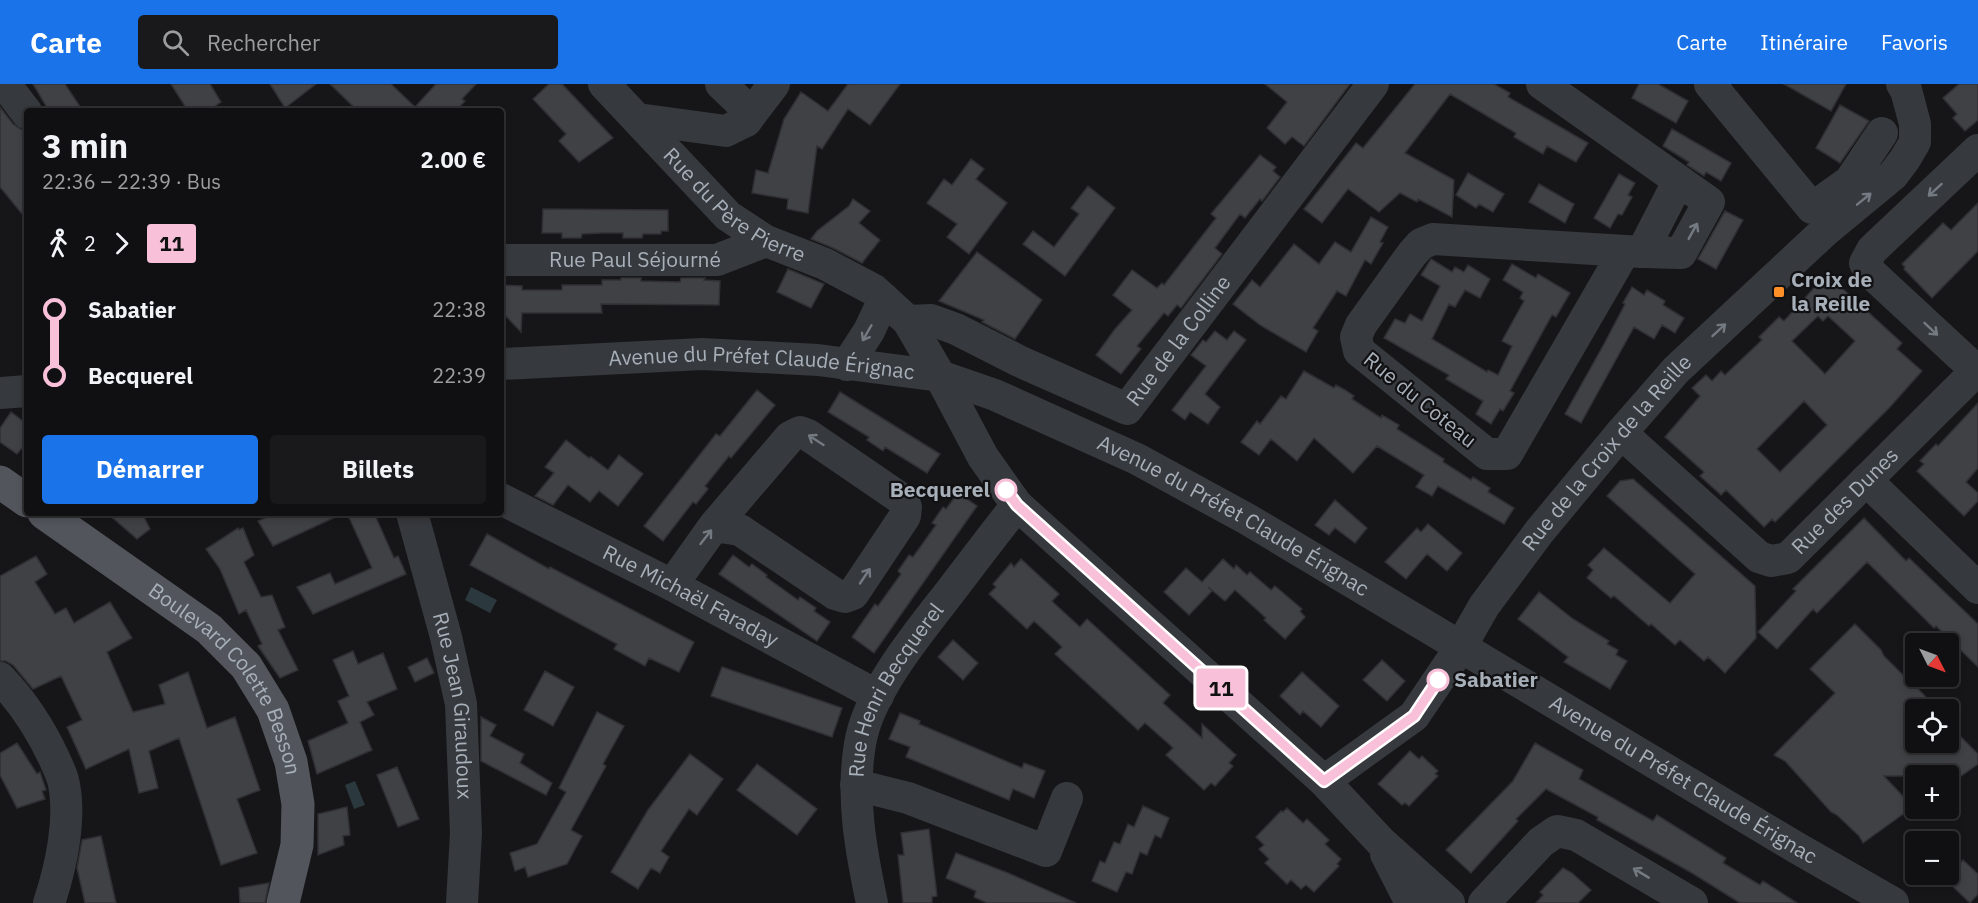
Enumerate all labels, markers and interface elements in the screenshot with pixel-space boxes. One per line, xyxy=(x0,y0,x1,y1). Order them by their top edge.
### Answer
search box xyxy=(138,15,558,69)
text: Carte xyxy=(30,24,102,61)
icon: search xyxy=(159,26,192,59)
text: Rechercher xyxy=(207,28,320,57)
text: Carte xyxy=(1676,28,1727,56)
text: Itinéraire xyxy=(1760,28,1848,56)
text: Favoris xyxy=(1881,28,1948,56)
text: 3 min xyxy=(42,124,128,167)
street label: Rue du Père Pierre xyxy=(658,141,810,268)
text: 2.00 € xyxy=(421,145,486,174)
text: 22:36 – 22:39 · Bus xyxy=(42,168,221,195)
one-way arrow xyxy=(1928,183,1943,197)
one-way arrow xyxy=(1855,193,1871,206)
one-way arrow xyxy=(1687,223,1699,240)
icon: walk xyxy=(42,227,75,260)
icon: forward xyxy=(105,227,138,260)
text: 11 xyxy=(159,229,184,257)
text: 2 xyxy=(84,230,96,257)
street label: Rue Paul Séjourné xyxy=(549,245,721,273)
place label: Croix de la Reille xyxy=(1791,265,1872,317)
street label: Rue de la Colline xyxy=(1119,269,1236,411)
marker: Croix de la Reille xyxy=(1772,285,1786,299)
text: Sabatier xyxy=(88,295,176,324)
text: 22:38 xyxy=(432,296,486,323)
one-way arrow xyxy=(1923,322,1938,336)
one-way arrow xyxy=(1712,323,1727,337)
one-way arrow xyxy=(861,324,873,341)
street label: Avenue du Préfet Claude Érignac xyxy=(608,339,916,386)
street label: Rue du Coteau xyxy=(1358,345,1483,453)
street label: Rue de la Croix de la Reille xyxy=(1515,348,1697,556)
text: Becquerel xyxy=(88,361,193,390)
text: 22:39 xyxy=(432,362,486,389)
street label: Avenue du Préfet Claude Érignac xyxy=(1093,428,1375,602)
one-way arrow xyxy=(807,434,824,447)
button: Démarrer xyxy=(42,435,258,504)
button: Billets xyxy=(270,435,486,504)
street label: Rue des Dunes xyxy=(1785,441,1904,560)
place label: Becquerel xyxy=(890,475,990,503)
marker: Becquerel xyxy=(995,479,1017,501)
one-way arrow xyxy=(699,529,712,545)
street label: Rue Michaël Faraday xyxy=(598,538,784,653)
one-way arrow xyxy=(859,568,871,585)
street label: Boulevard Colette Besson xyxy=(143,576,308,777)
street label: Rue Henri Becquerel xyxy=(842,596,950,778)
street label: Rue Jean Giraudoux xyxy=(427,609,480,800)
north arrow xyxy=(1905,633,1959,687)
map controls xyxy=(1905,633,1959,885)
place label: Sabatier xyxy=(1454,665,1538,693)
line badge: 11 xyxy=(1194,668,1248,708)
marker: Sabatier xyxy=(1427,669,1449,691)
text: 11 xyxy=(1208,674,1234,702)
street label: Avenue du Préfet Claude Érignac xyxy=(1545,688,1823,870)
button: locate xyxy=(1905,699,1959,753)
button: + xyxy=(1905,765,1959,819)
button: − xyxy=(1905,831,1959,885)
one-way arrow xyxy=(1633,867,1650,879)

